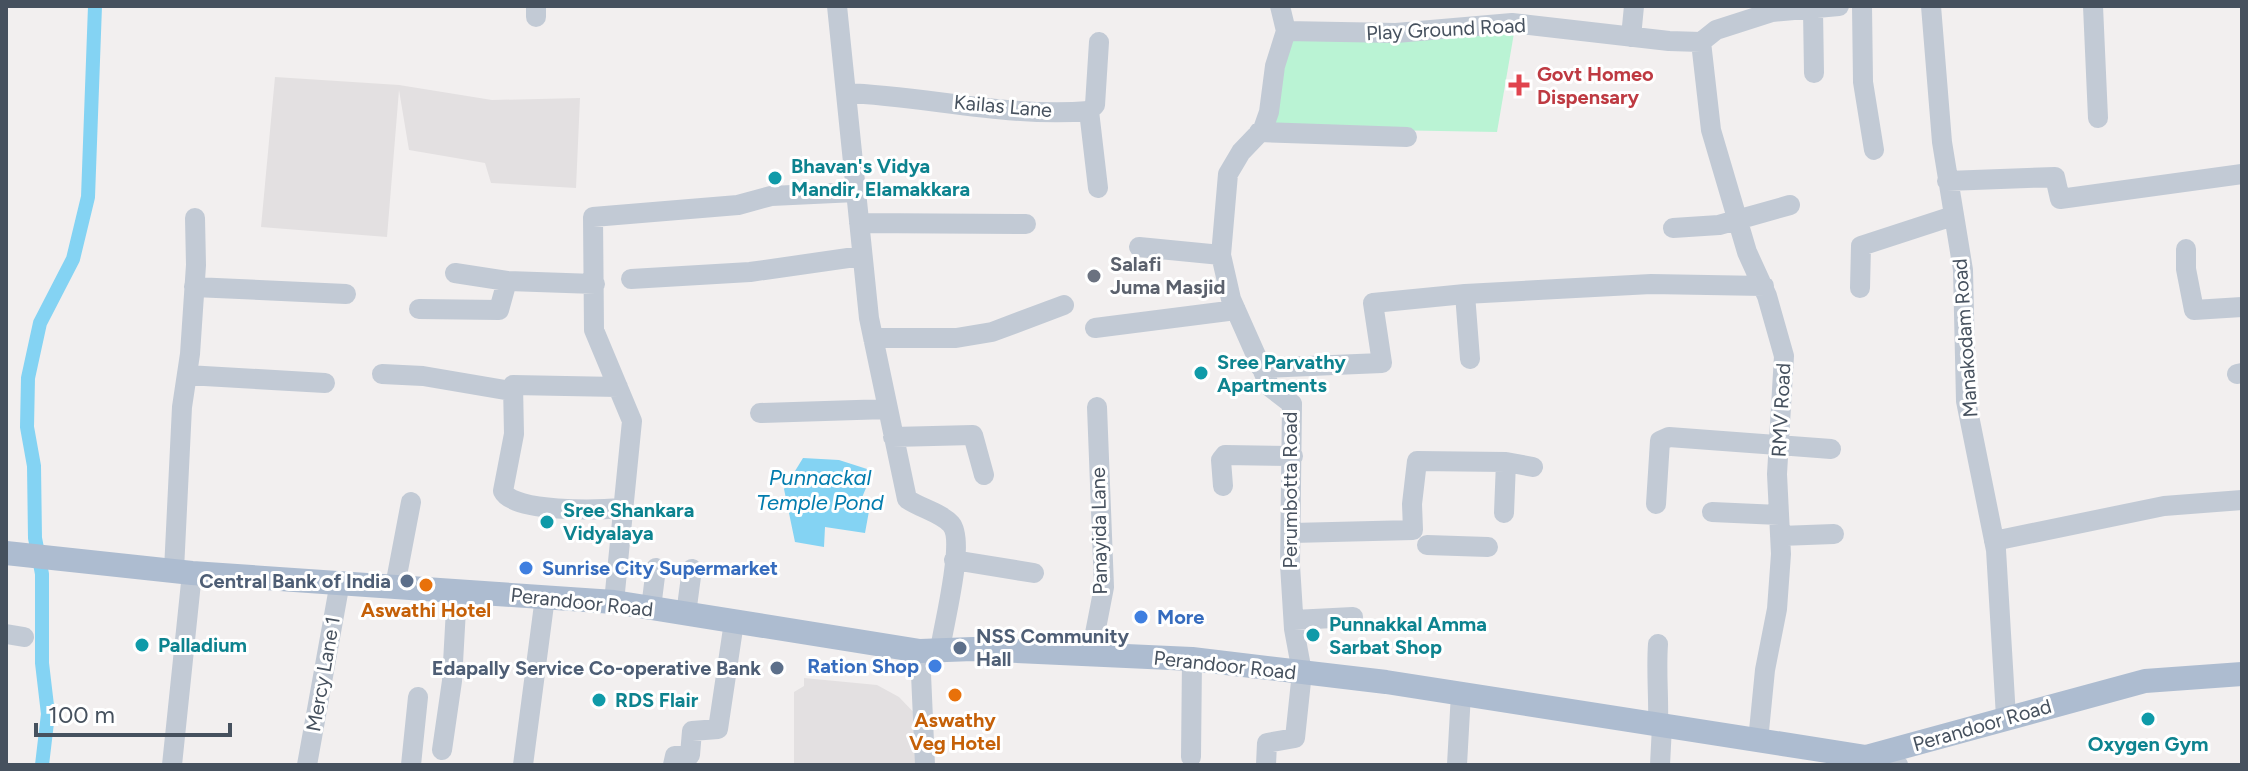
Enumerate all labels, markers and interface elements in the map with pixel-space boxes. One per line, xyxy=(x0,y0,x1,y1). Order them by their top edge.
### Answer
street label: Play Ground Road xyxy=(1365,13,1527,45)
place label: Govt Homeo Dispensary xyxy=(1537,62,1654,109)
marker: Govt Homeo Dispensary xyxy=(1508,74,1530,96)
street label: Kailas Lane xyxy=(953,90,1053,122)
place label: Bhavan's Vidya Mandir, Elamakkara xyxy=(791,154,970,201)
marker: Bhavan's Vidya Mandir, Elamakkara xyxy=(766,169,784,187)
place label: Salafi Juma Masjid xyxy=(1110,252,1225,299)
street label: Manakodam Road xyxy=(1947,258,1983,418)
marker: Salafi Juma Masjid xyxy=(1085,267,1103,285)
place label: Sree Parvathy Apartments xyxy=(1217,350,1346,397)
street label: RMV Road xyxy=(1767,362,1795,458)
marker: Sree Parvathy Apartments xyxy=(1192,364,1210,382)
street label: Perumbotta Road xyxy=(1278,412,1302,568)
water label: Punnackal Temple Pond xyxy=(756,464,885,516)
street label: Panayida Lane xyxy=(1086,467,1112,595)
place label: Sree Shankara Vidyalaya xyxy=(563,498,694,545)
marker: Sree Shankara Vidyalaya xyxy=(538,513,556,531)
place label: Sunrise City Supermarket xyxy=(542,556,778,580)
marker: Sunrise City Supermarket xyxy=(517,559,535,577)
place label: Central Bank of India xyxy=(199,569,391,593)
marker: Central Bank of India xyxy=(398,572,416,590)
marker: Aswathi Hotel xyxy=(417,576,435,594)
street label: Perandoor Road xyxy=(510,583,654,621)
place label: Aswathi Hotel xyxy=(361,598,491,622)
place label: More xyxy=(1157,605,1204,629)
marker: More xyxy=(1132,608,1150,626)
place label: Punnakkal Amma Sarbat Shop xyxy=(1329,612,1487,659)
street label: Mercy Lane 1 xyxy=(301,615,345,733)
place label: NSS Community Hall xyxy=(976,624,1129,671)
marker: Punnakkal Amma Sarbat Shop xyxy=(1304,626,1322,644)
place label: Palladium xyxy=(158,633,247,657)
marker: Palladium xyxy=(133,636,151,654)
marker: NSS Community Hall xyxy=(951,639,969,657)
street label: Perandoor Road xyxy=(1153,646,1297,684)
place label: Ration Shop xyxy=(807,654,919,678)
place label: Edapally Service Co-operative Bank xyxy=(432,656,761,680)
marker: Ration Shop xyxy=(926,657,944,675)
marker: Edapally Service Co-operative Bank xyxy=(768,659,786,677)
marker: Aswathy Veg Hotel xyxy=(946,686,964,704)
scale bar xyxy=(36,687,230,737)
place label: RDS Flair xyxy=(615,688,699,712)
marker: RDS Flair xyxy=(590,691,608,709)
street label: Perandoor Road xyxy=(1910,694,2054,756)
text: 100 m xyxy=(48,700,115,729)
place label: Aswathy Veg Hotel xyxy=(909,708,1001,755)
marker: Oxygen Gym xyxy=(2139,710,2157,728)
place label: Oxygen Gym xyxy=(2088,732,2208,756)

